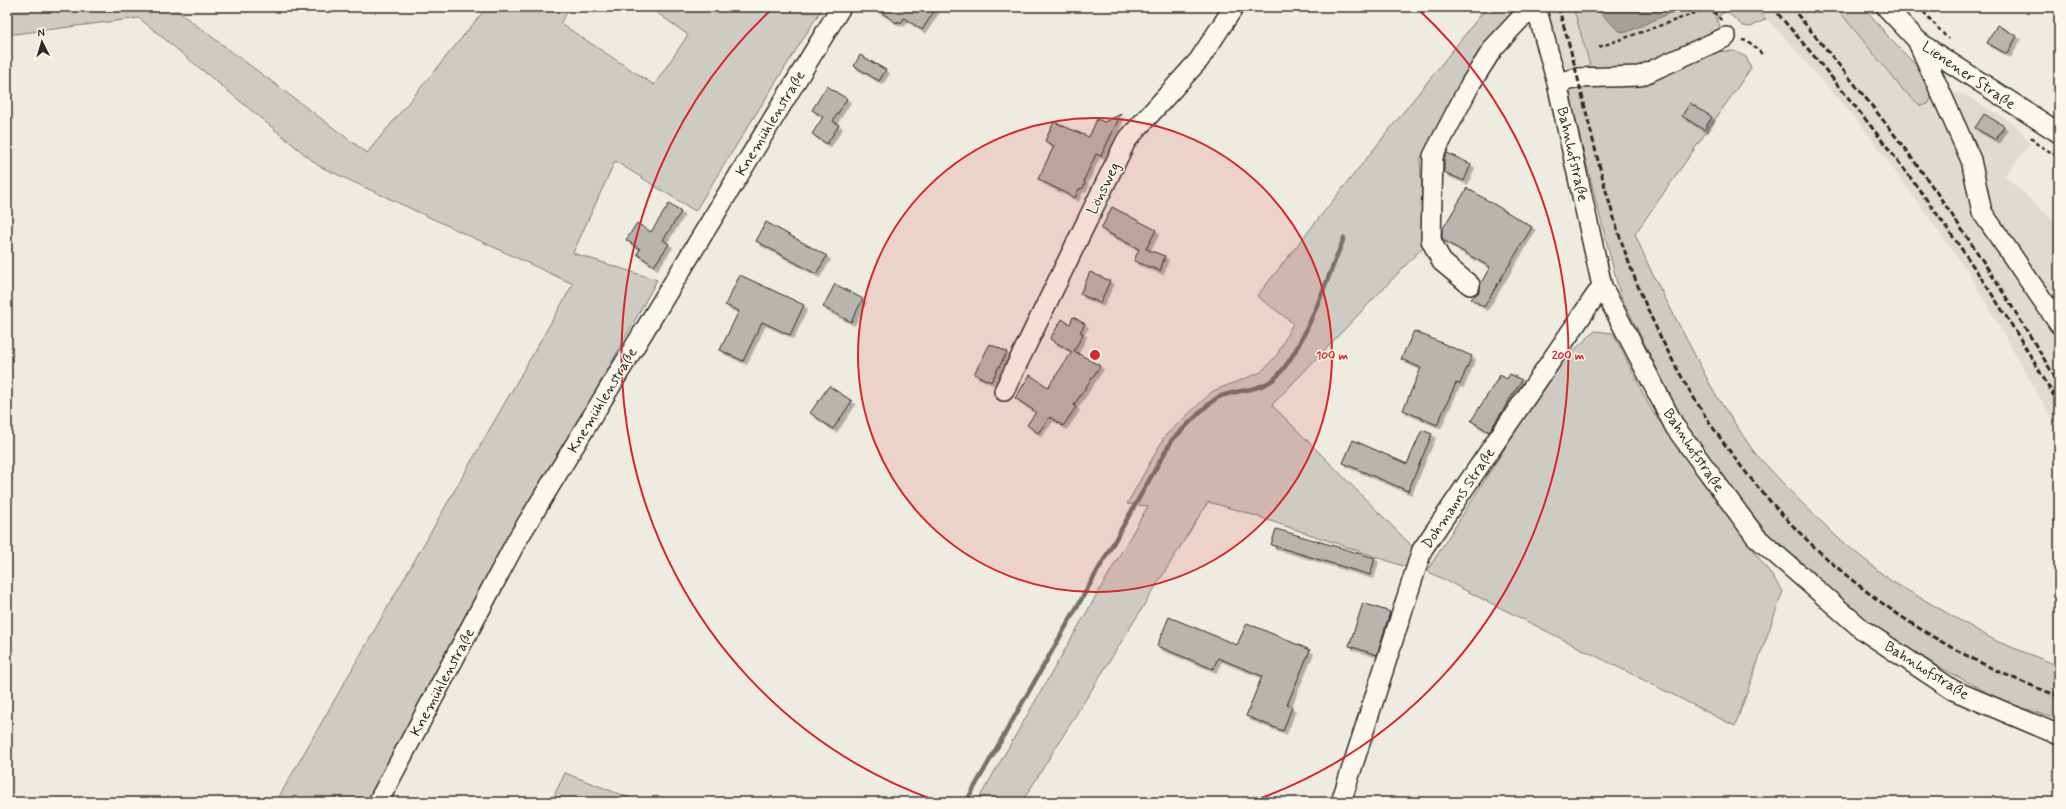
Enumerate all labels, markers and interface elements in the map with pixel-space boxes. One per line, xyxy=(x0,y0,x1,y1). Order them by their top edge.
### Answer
north arrow xyxy=(22,22,62,62)
text: N xyxy=(37,26,45,40)
street label: Lienener Straße xyxy=(1918,37,2019,115)
street label: Knemühlenstraße xyxy=(731,67,810,180)
street label: Bahnhofstraße xyxy=(1551,105,1593,203)
street label: Lönsweg xyxy=(1083,159,1125,218)
street label: Knemühlenstraße xyxy=(563,344,642,457)
centre of rings xyxy=(1088,348,1102,362)
text: 100 m xyxy=(1316,348,1349,364)
text: 200 m xyxy=(1552,348,1585,364)
street label: Bahnhofstraße xyxy=(1658,405,1728,496)
street label: Dohmanns Straße xyxy=(1418,444,1500,553)
street label: Knemühlenstraße xyxy=(406,625,480,740)
street label: Bahnhofstraße xyxy=(1880,637,1973,705)

